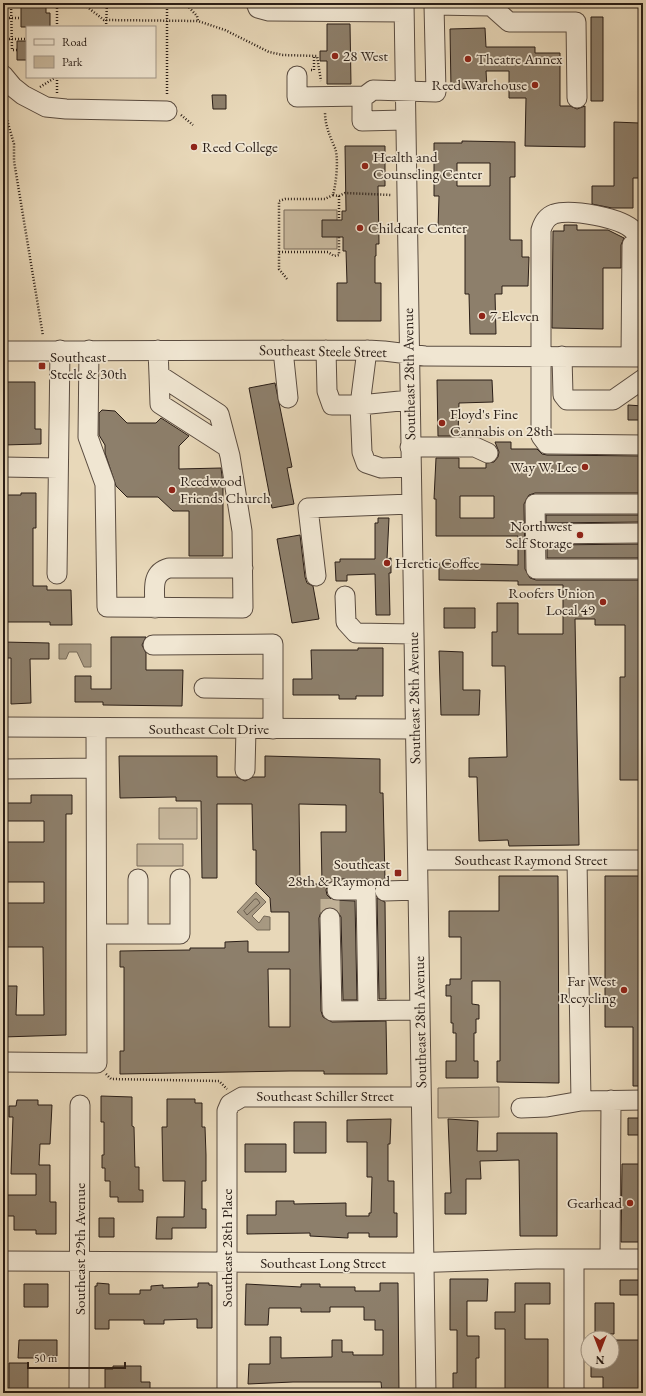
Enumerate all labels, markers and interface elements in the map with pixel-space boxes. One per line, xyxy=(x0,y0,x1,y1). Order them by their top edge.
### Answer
legend xyxy=(26,26,156,78)
text: Road xyxy=(62,34,88,50)
place label: 28 West xyxy=(343,46,388,65)
place label: Theatre Annex xyxy=(476,49,563,68)
marker: 28 West xyxy=(330,51,340,61)
text: Park xyxy=(62,54,83,70)
marker: Theatre Annex xyxy=(463,54,473,64)
place label: Reed Warehouse xyxy=(431,75,527,94)
marker: Reed Warehouse xyxy=(530,80,540,90)
place label: Reed College xyxy=(202,137,278,156)
marker: Reed College xyxy=(189,142,199,152)
place label: Health and Counseling Center xyxy=(373,147,482,183)
marker: Health and Counseling Center xyxy=(360,161,370,171)
place label: Childcare Center xyxy=(368,218,467,237)
marker: Childcare Center xyxy=(355,223,365,233)
place label: 7-Eleven xyxy=(490,306,539,325)
street label: Southeast 28th Avenue xyxy=(398,308,419,440)
marker: 7-Eleven xyxy=(477,311,487,321)
street label: Southeast Steele Street xyxy=(259,340,387,361)
place label: Southeast Steele & 30th xyxy=(50,347,127,383)
marker: Southeast Steele & 30th xyxy=(37,361,47,371)
place label: Floyd's Fine Cannabis on 28th xyxy=(450,404,553,440)
marker: Floyd's Fine Cannabis on 28th xyxy=(437,418,447,428)
place label: Way W. Lee xyxy=(510,457,577,476)
marker: Way W. Lee xyxy=(580,462,590,472)
place label: Reedwood Friends Church xyxy=(180,471,271,507)
marker: Reedwood Friends Church xyxy=(167,485,177,495)
place label: Northwest Self Storage xyxy=(505,516,572,552)
marker: Northwest Self Storage xyxy=(575,530,585,540)
place label: Heretic Coffee xyxy=(395,553,479,572)
marker: Heretic Coffee xyxy=(382,558,392,568)
place label: Roofers Union Local 49 xyxy=(508,583,595,619)
marker: Roofers Union Local 49 xyxy=(598,597,608,607)
street label: Southeast 28th Avenue xyxy=(403,632,424,764)
street label: Southeast Colt Drive xyxy=(149,719,269,738)
street label: Southeast Raymond Street xyxy=(455,850,608,869)
place label: Southeast 28th & Raymond xyxy=(288,854,390,890)
marker: Southeast 28th & Raymond xyxy=(393,868,403,878)
street label: Southeast 28th Avenue xyxy=(409,956,430,1088)
place label: Far West Recycling xyxy=(560,971,616,1007)
marker: Far West Recycling xyxy=(619,985,629,995)
street label: Southeast Schiller Street xyxy=(256,1086,394,1105)
street label: Southeast 29th Avenue xyxy=(70,1183,89,1315)
street label: Southeast 28th Place xyxy=(217,1189,236,1307)
place label: Gearhead xyxy=(567,1193,622,1212)
marker: Gearhead xyxy=(625,1198,635,1208)
street label: Southeast Long Street xyxy=(260,1253,386,1272)
north arrow xyxy=(580,1330,620,1370)
scale bar xyxy=(28,1344,125,1370)
text: 50 m xyxy=(34,1350,58,1366)
text: N xyxy=(595,1353,604,1367)

